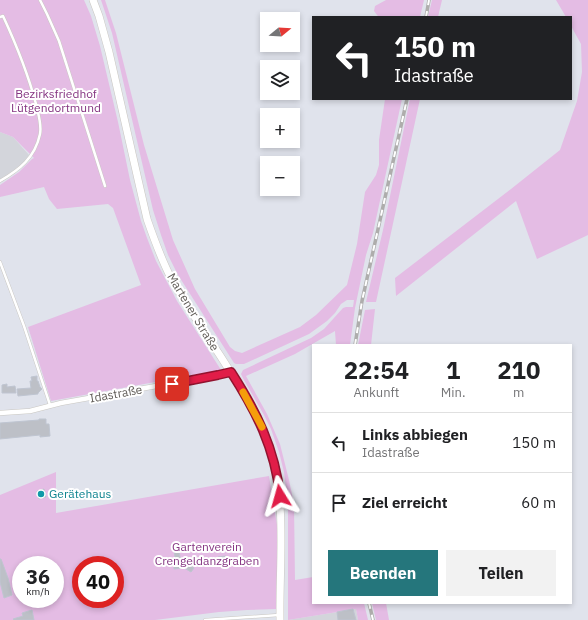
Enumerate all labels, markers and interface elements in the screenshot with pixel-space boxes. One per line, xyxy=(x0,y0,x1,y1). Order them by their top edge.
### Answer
north arrow xyxy=(260,12,300,52)
map controls xyxy=(260,12,300,196)
text: 150 m xyxy=(394,28,476,65)
icon: left xyxy=(328,32,380,84)
button: layers xyxy=(260,60,300,100)
text: Idastraße xyxy=(394,64,474,87)
park label: Bezirksfriedhof Lütgendortmund xyxy=(11,86,101,115)
button: + xyxy=(260,108,300,148)
button: − xyxy=(260,156,300,196)
street label: Martener Straße xyxy=(164,270,223,354)
text: 22:54 xyxy=(344,354,409,386)
text: 1 xyxy=(446,354,460,386)
text: 210 xyxy=(497,354,540,386)
pin xyxy=(155,367,189,401)
icon: arrive xyxy=(161,373,183,395)
street label: Idastraße xyxy=(88,381,144,406)
text: Ankunft xyxy=(353,384,399,401)
text: Min. xyxy=(441,384,466,401)
text: m xyxy=(513,384,524,401)
text: Links abbiegen xyxy=(362,425,468,444)
icon: left xyxy=(328,432,350,454)
text: 150 m xyxy=(512,433,556,452)
text: Idastraße xyxy=(362,444,420,461)
position arrow xyxy=(259,475,301,517)
place label: Gerätehaus xyxy=(49,486,111,501)
marker: Gerätehaus xyxy=(36,489,46,499)
icon: arrive xyxy=(328,492,350,514)
text: Ziel erreicht xyxy=(362,493,448,512)
text: 60 m xyxy=(521,493,556,512)
park label: Gartenverein Crengeldanzgraben xyxy=(155,539,259,568)
button: Beenden xyxy=(328,550,438,596)
button: Teilen xyxy=(446,550,556,596)
speed limit sign: 40 xyxy=(72,556,124,608)
text: 36 xyxy=(26,563,50,590)
text: km/h xyxy=(26,585,50,598)

